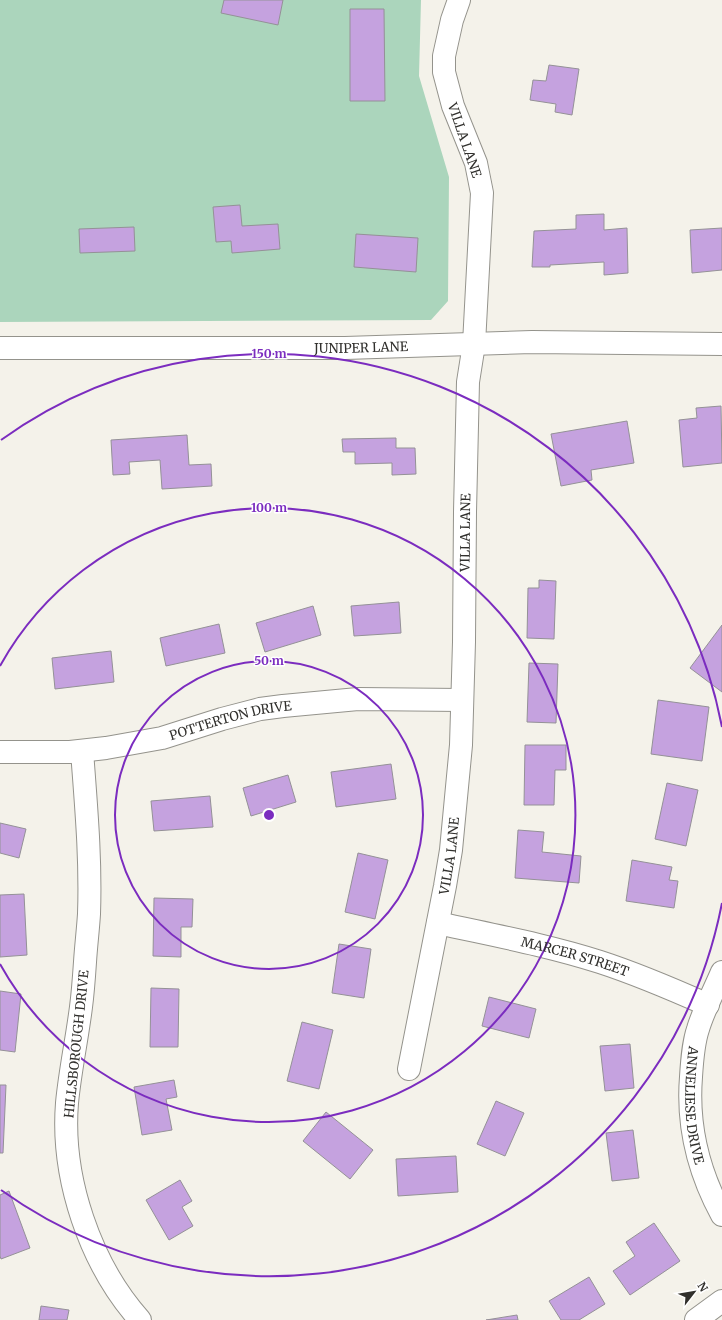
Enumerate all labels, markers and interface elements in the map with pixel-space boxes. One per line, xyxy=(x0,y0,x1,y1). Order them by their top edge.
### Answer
street label: VILLA LANE xyxy=(443,99,486,181)
street label: JUNIPER LANE xyxy=(313,338,409,357)
text: 150 m xyxy=(252,346,287,361)
street label: VILLA LANE xyxy=(457,492,474,573)
text: 100 m xyxy=(251,500,287,515)
text: 50 m xyxy=(254,653,284,668)
street label: POTTERTON DRIVE xyxy=(167,697,293,744)
centre of rings xyxy=(262,808,276,822)
street label: VILLA LANE xyxy=(435,816,463,897)
street label: MARCER STREET xyxy=(519,933,631,980)
street label: HILLSBOROUGH DRIVE xyxy=(60,969,93,1119)
street label: ANNELIESE DRIVE xyxy=(681,1044,708,1167)
north arrow xyxy=(674,1272,714,1312)
text: N xyxy=(694,1280,711,1294)

